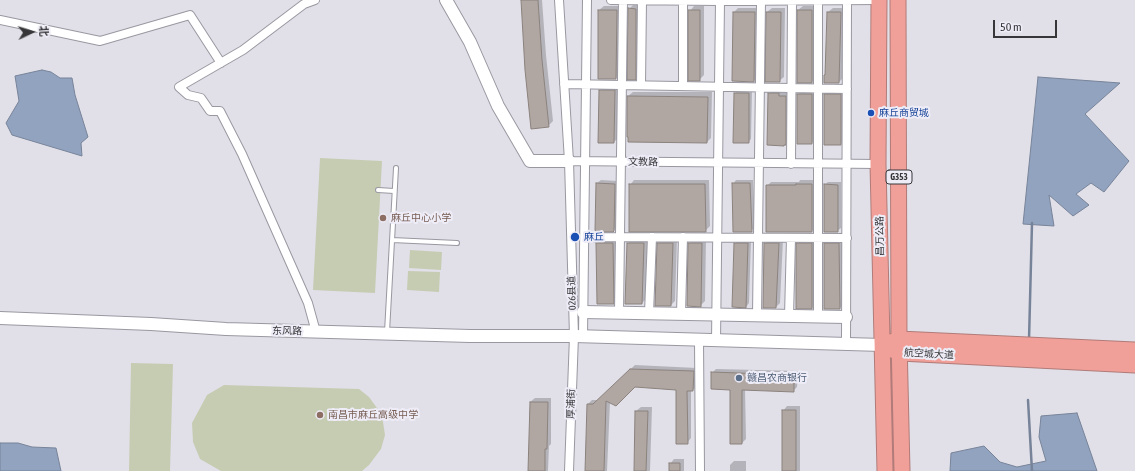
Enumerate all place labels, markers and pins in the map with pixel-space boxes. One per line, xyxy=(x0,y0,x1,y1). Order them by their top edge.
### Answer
place label: 麻丘商贸城 xyxy=(879,107,929,119)
marker: 麻丘商贸城 xyxy=(866,108,876,118)
place label: 麻丘中心小学 xyxy=(391,212,451,224)
marker: 麻丘中心小学 xyxy=(378,213,388,223)
marker: 麻丘 xyxy=(569,231,581,243)
place label: 麻丘 xyxy=(584,231,604,243)
place label: 赣昌农商银行 xyxy=(747,372,807,384)
marker: 赣昌农商银行 xyxy=(734,373,744,383)
place label: 南昌市麻丘高级中学 xyxy=(328,409,418,421)
marker: 南昌市麻丘高级中学 xyxy=(315,410,325,420)

